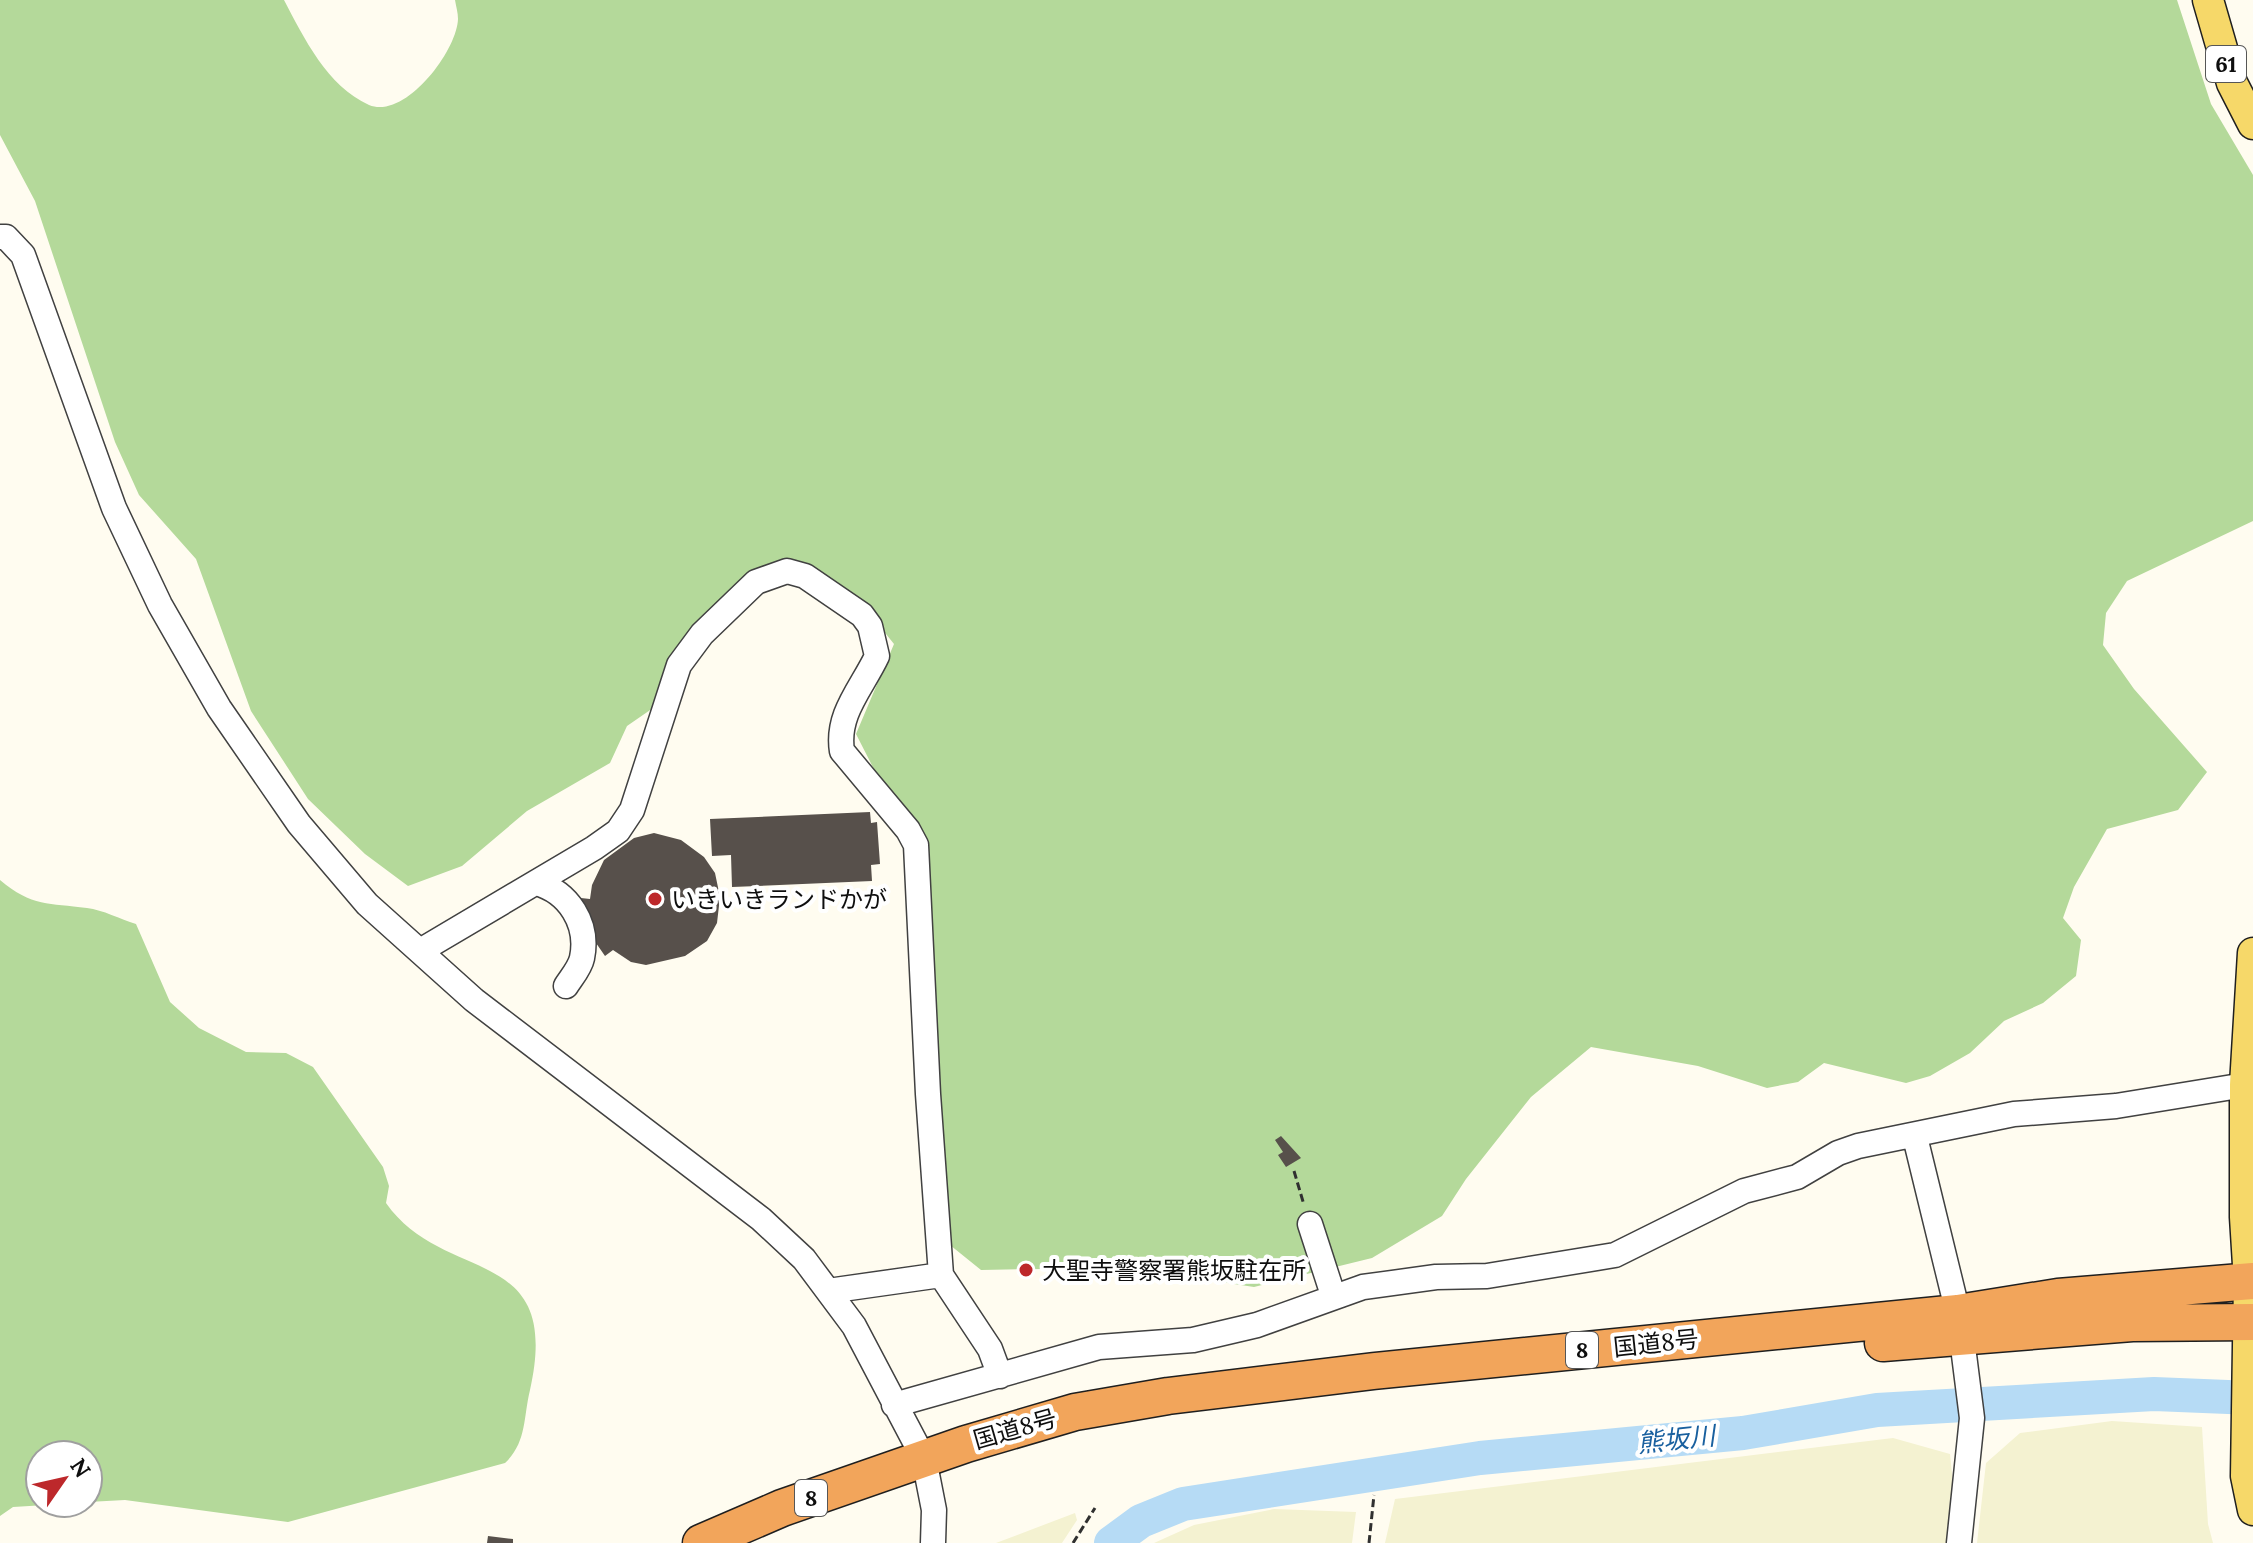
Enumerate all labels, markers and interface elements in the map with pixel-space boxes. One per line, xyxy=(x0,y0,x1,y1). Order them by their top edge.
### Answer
road number: 61 xyxy=(2206,46,2246,82)
place label: いきいきランドかが xyxy=(671,884,887,915)
marker: いきいきランドかが xyxy=(646,890,664,908)
place label: 大聖寺警察署熊坂駐在所 xyxy=(1042,1255,1306,1286)
marker: 大聖寺警察署熊坂駐在所 xyxy=(1017,1261,1035,1279)
street label: 国道8号 xyxy=(1612,1323,1700,1363)
road number: 8 xyxy=(1566,1332,1598,1368)
street label: 国道8号 xyxy=(970,1402,1060,1456)
water label: 熊坂川 xyxy=(1635,1418,1719,1459)
north arrow xyxy=(24,1439,104,1519)
text: N xyxy=(64,1453,97,1483)
road number: 8 xyxy=(795,1480,827,1516)

